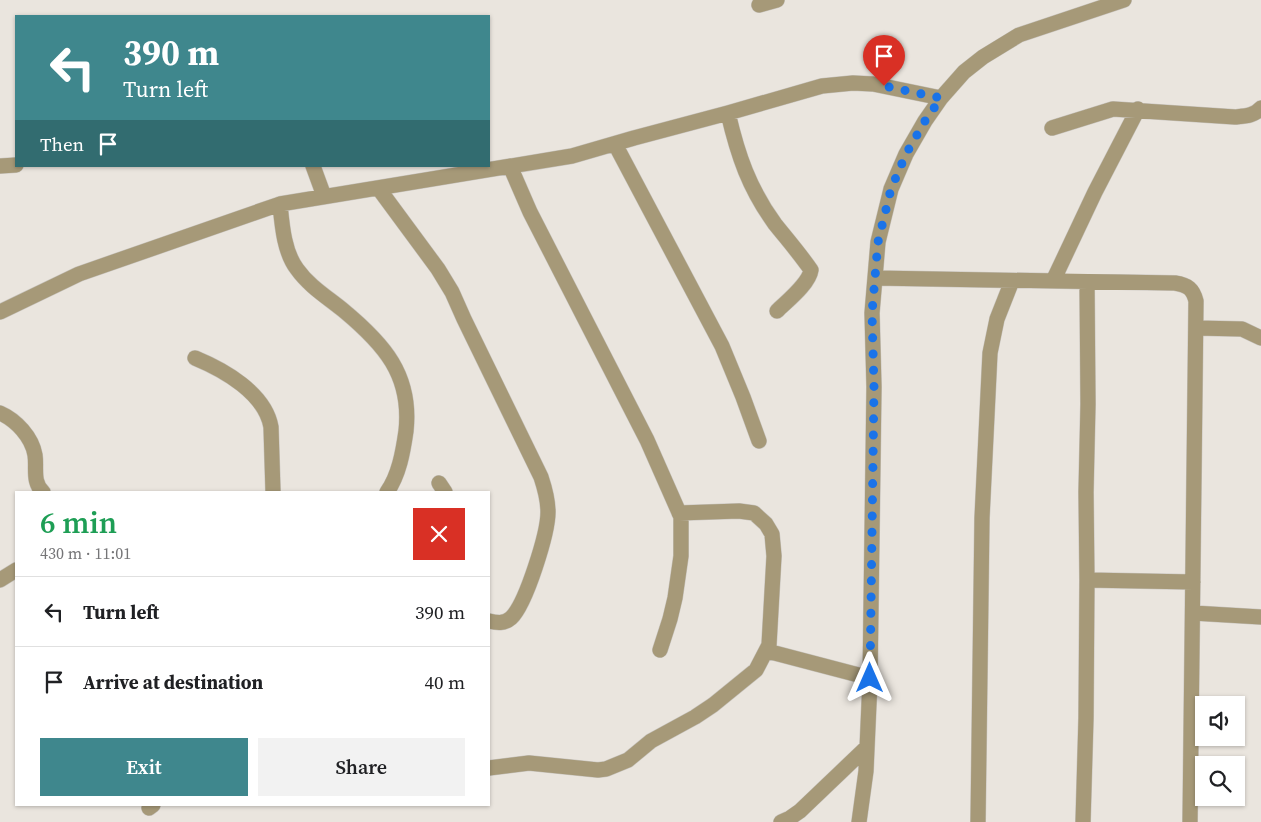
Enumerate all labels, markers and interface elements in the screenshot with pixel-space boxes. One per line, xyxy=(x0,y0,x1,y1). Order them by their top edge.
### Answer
text: 390 m xyxy=(123,29,219,77)
icon: left xyxy=(40,35,105,100)
pin xyxy=(863,35,905,86)
icon: arrive xyxy=(870,42,898,70)
text: Turn left xyxy=(123,74,208,104)
icon: arrive xyxy=(94,130,122,158)
text: Then xyxy=(40,131,84,157)
text: 6 min xyxy=(40,502,117,543)
button: close xyxy=(413,508,465,560)
text: 430 m · 11:01 xyxy=(40,542,131,564)
icon: left xyxy=(40,598,68,626)
text: Turn left xyxy=(83,599,159,625)
text: 390 m xyxy=(415,599,465,625)
position arrow xyxy=(843,651,895,703)
icon: arrive xyxy=(40,668,68,696)
text: Arrive at destination xyxy=(83,669,263,695)
text: 40 m xyxy=(424,669,465,695)
map controls xyxy=(1195,696,1245,806)
button: sound xyxy=(1195,696,1245,746)
button: Exit xyxy=(40,738,248,796)
button: Share xyxy=(258,738,465,796)
button: search xyxy=(1195,756,1245,806)

